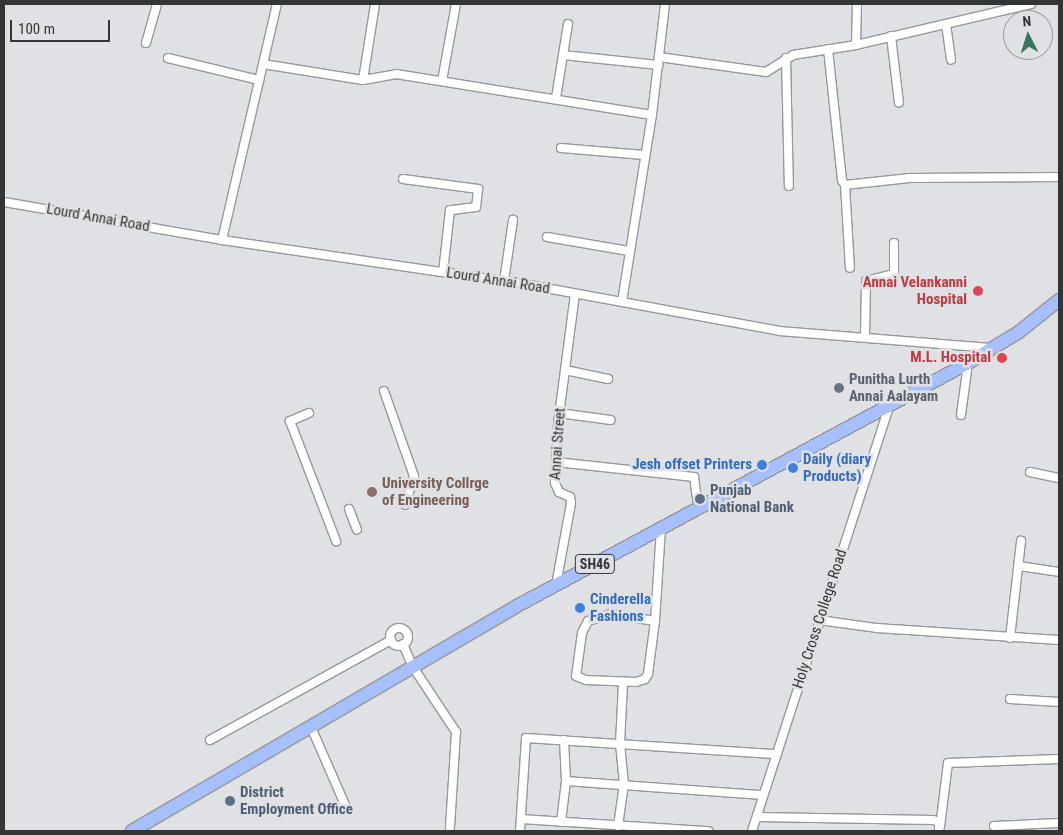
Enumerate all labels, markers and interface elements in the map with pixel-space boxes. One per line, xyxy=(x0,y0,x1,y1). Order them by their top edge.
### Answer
scale bar xyxy=(12,10,112,42)
north arrow xyxy=(1003,10,1053,60)
text: N xyxy=(1022,13,1032,29)
text: 100 m xyxy=(18,20,55,38)
street label: Lourd Annai Road xyxy=(45,200,151,236)
street label: Lourd Annai Road xyxy=(445,264,551,298)
place label: Annai Velankanni Hospital xyxy=(863,273,967,308)
marker: Annai Velankanni Hospital xyxy=(971,284,985,298)
place label: M.L. Hospital xyxy=(910,349,991,367)
marker: M.L. Hospital xyxy=(995,351,1009,365)
place label: Punitha Lurth Annai Aalayam xyxy=(849,370,938,405)
marker: Punitha Lurth Annai Aalayam xyxy=(833,382,845,394)
street label: Annai Street xyxy=(546,407,570,481)
place label: Daily (diary Products) xyxy=(803,450,871,485)
place label: Jesh offset Printers xyxy=(632,456,752,474)
marker: Jesh offset Printers xyxy=(756,459,768,471)
marker: Daily (diary Products) xyxy=(787,462,799,474)
place label: University Collrge of Engineering xyxy=(382,474,489,509)
place label: Punjab National Bank xyxy=(710,481,794,516)
marker: University Collrge of Engineering xyxy=(366,486,378,498)
marker: Punjab National Bank xyxy=(694,493,706,505)
street label: Holy Cross College Road xyxy=(789,547,851,691)
road number: SH46 xyxy=(574,552,616,576)
place label: Cinderella Fashions xyxy=(590,590,651,625)
marker: Cinderella Fashions xyxy=(574,602,586,614)
place label: District Employment Office xyxy=(240,783,353,818)
marker: District Employment Office xyxy=(224,795,236,807)

